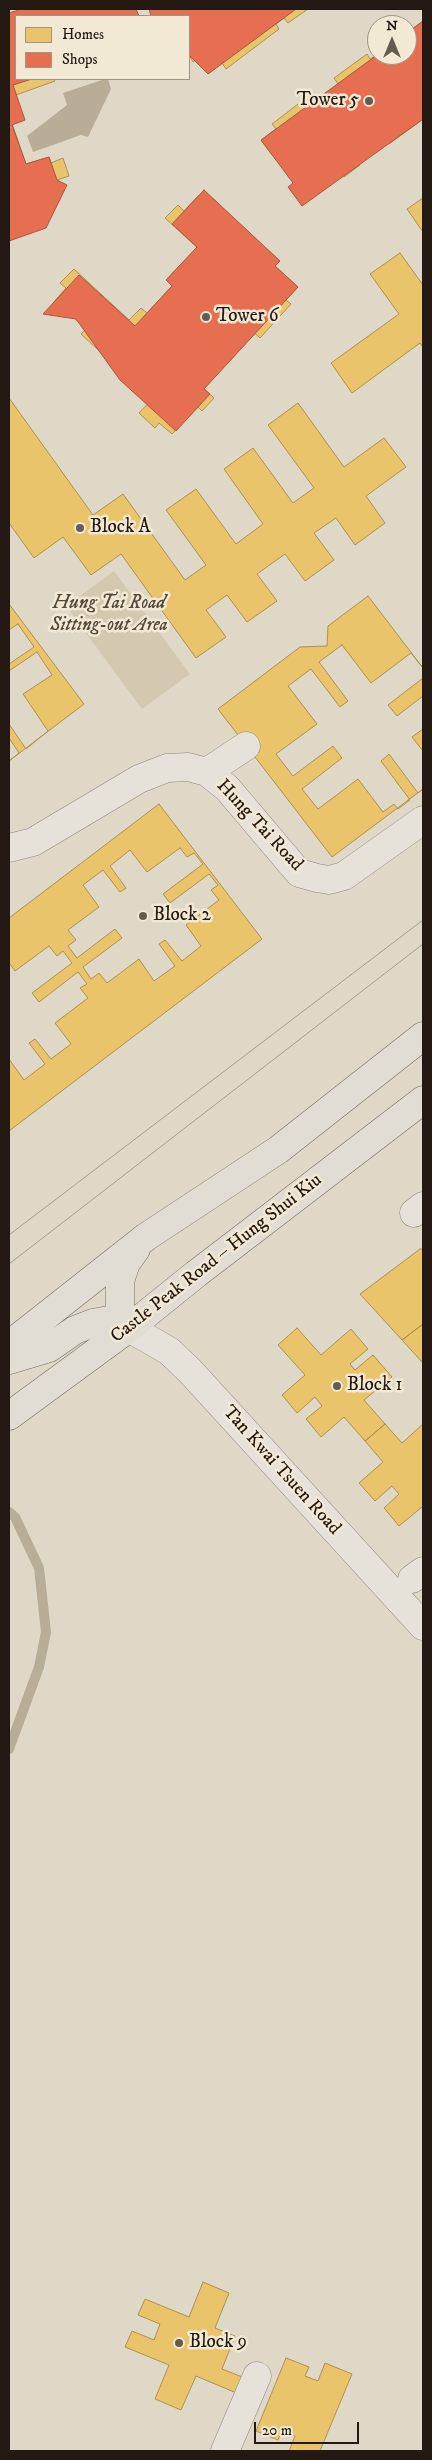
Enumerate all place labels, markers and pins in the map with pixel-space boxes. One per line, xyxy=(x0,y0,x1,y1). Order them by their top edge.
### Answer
place label: Tower 5 xyxy=(297,90,359,112)
marker: Tower 5 xyxy=(363,95,375,107)
place label: Tower 6 xyxy=(216,306,279,328)
marker: Tower 6 xyxy=(200,311,212,323)
place label: Block A xyxy=(90,517,151,539)
marker: Block A xyxy=(74,522,86,534)
place label: Block 2 xyxy=(153,905,211,927)
marker: Block 2 xyxy=(137,910,149,922)
place label: Block 1 xyxy=(347,1375,402,1397)
marker: Block 1 xyxy=(331,1380,343,1392)
place label: Block 9 xyxy=(189,2332,247,2354)
marker: Block 9 xyxy=(173,2337,185,2349)

